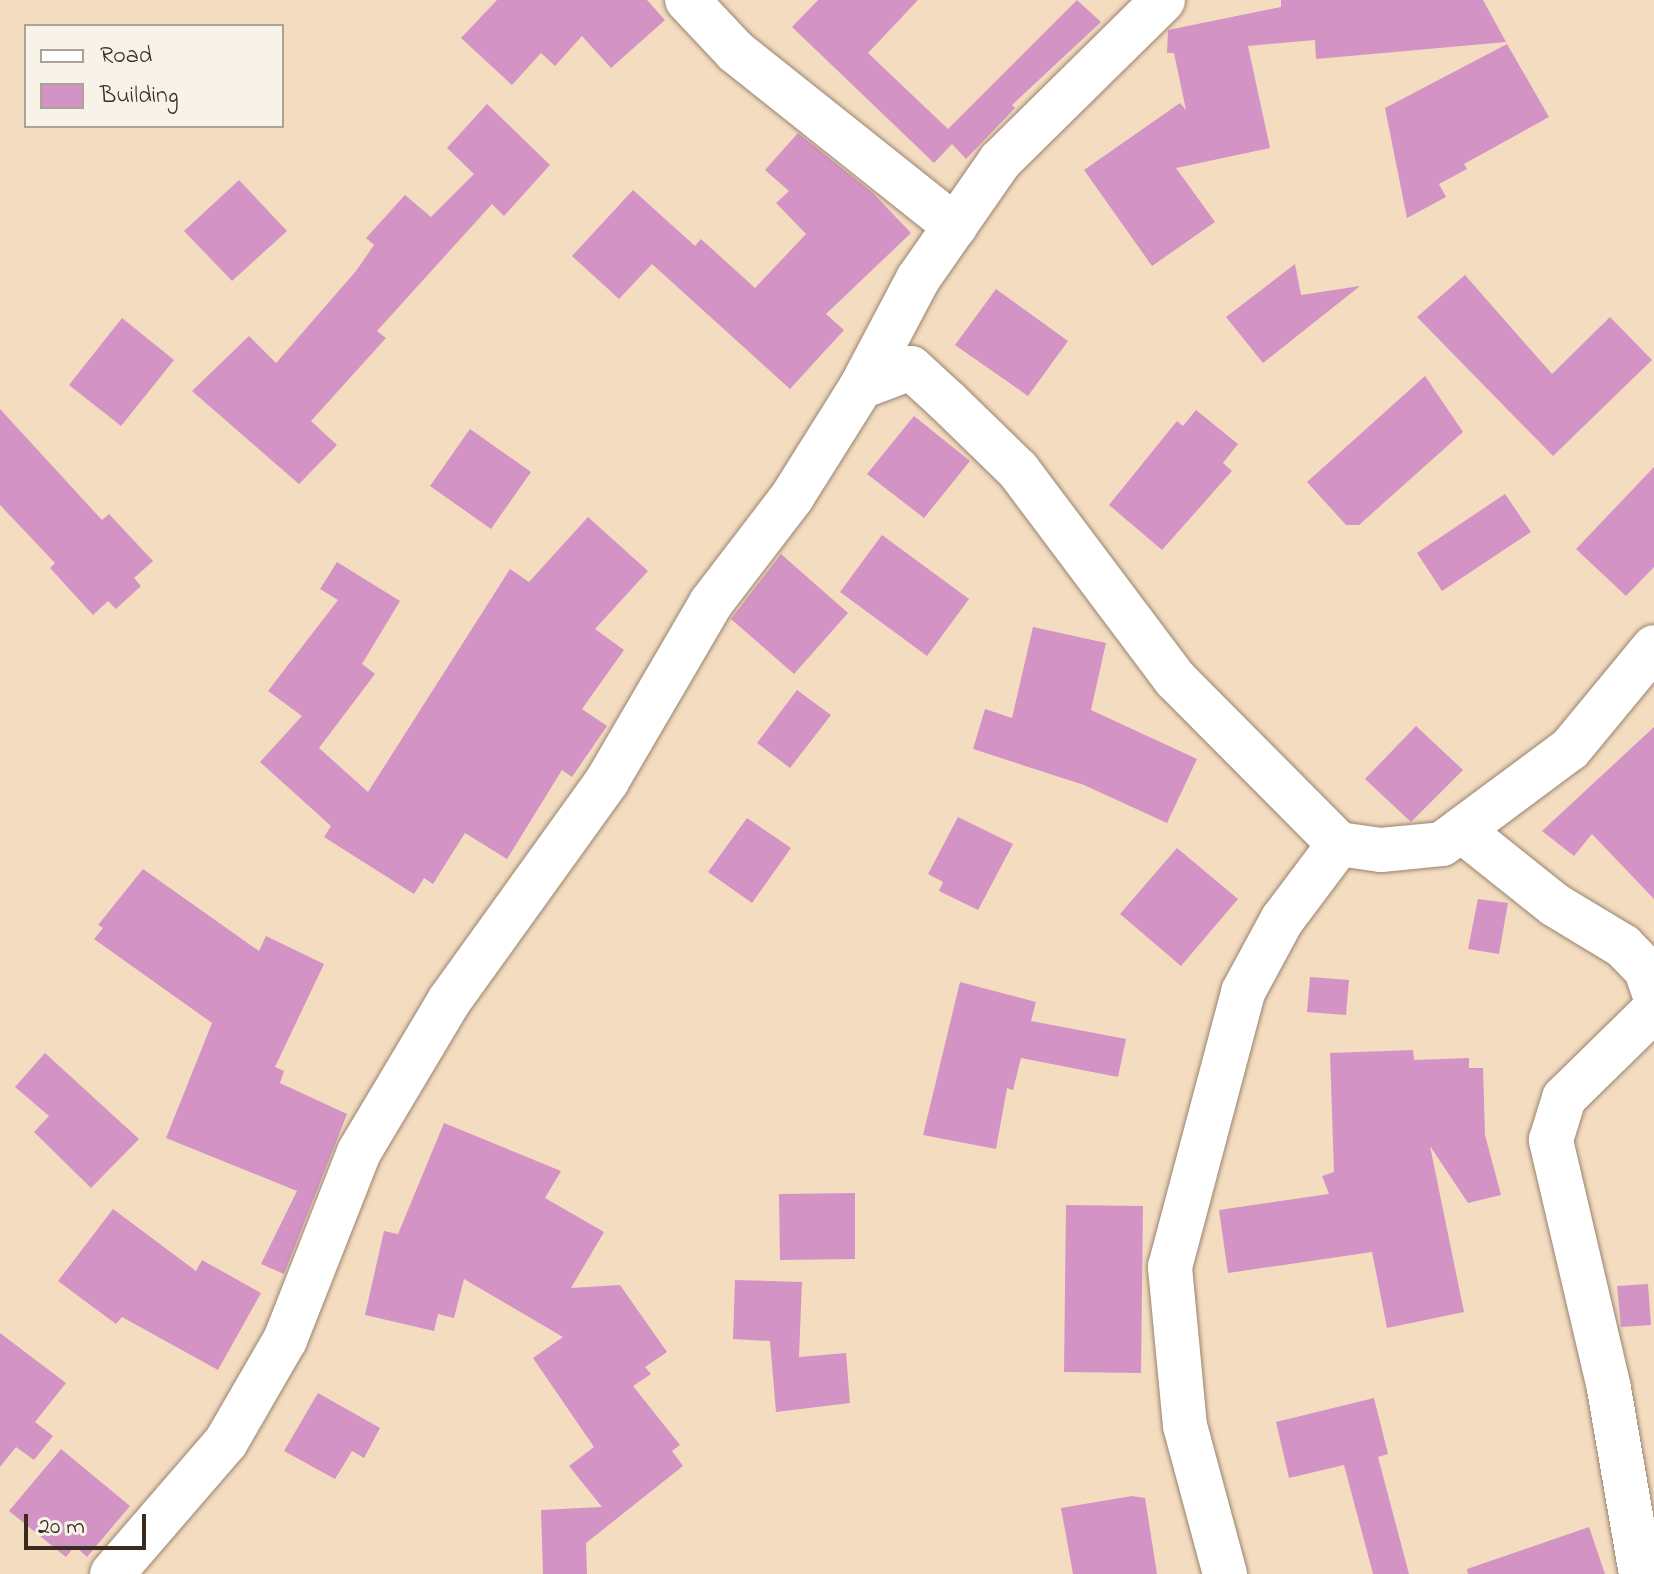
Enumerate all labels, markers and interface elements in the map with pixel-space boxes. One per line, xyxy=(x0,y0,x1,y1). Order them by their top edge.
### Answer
legend xyxy=(24,24,284,128)
text: Road xyxy=(100,39,152,74)
text: Building xyxy=(100,79,179,114)
scale bar xyxy=(28,1498,150,1548)
text: 20 m xyxy=(38,1510,85,1545)

